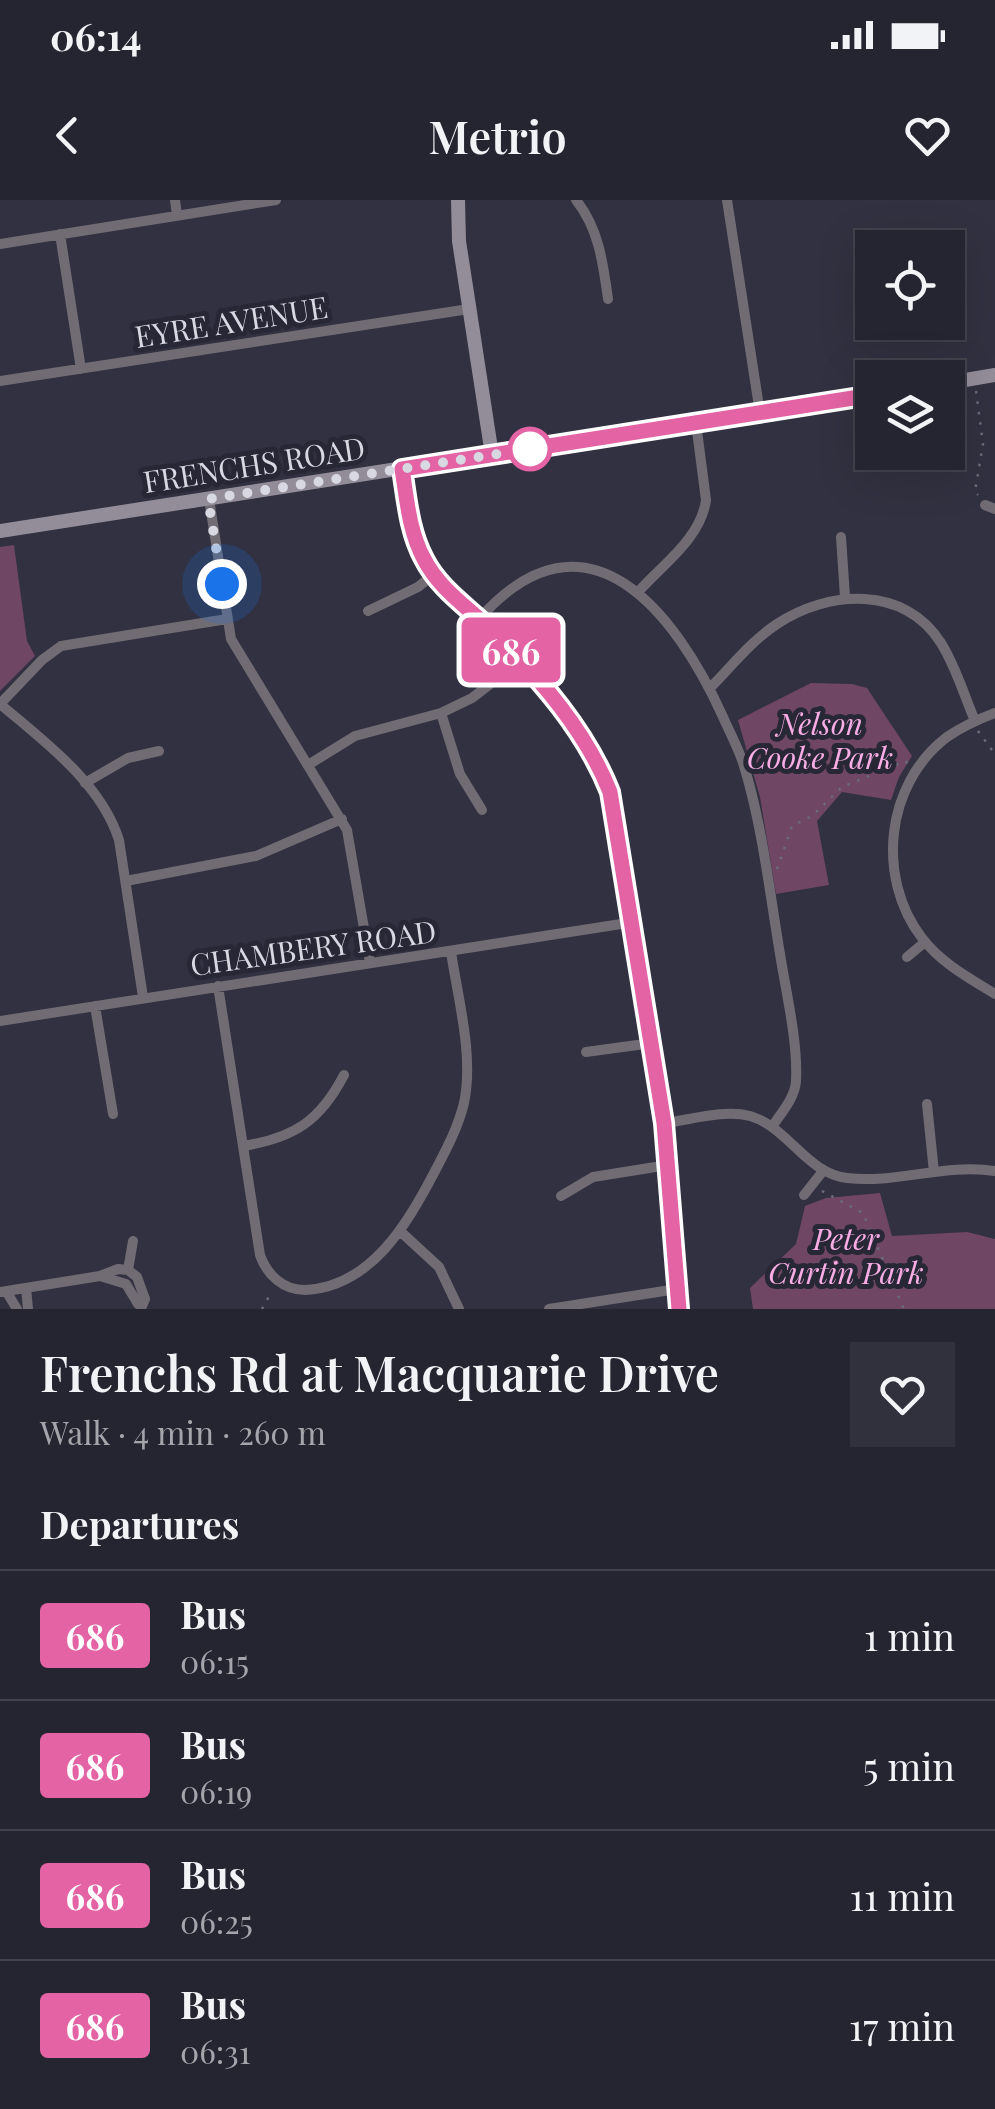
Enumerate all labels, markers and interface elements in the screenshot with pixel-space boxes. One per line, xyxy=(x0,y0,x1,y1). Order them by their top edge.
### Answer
text: 06:14 xyxy=(50,10,141,61)
text: Metrio xyxy=(428,105,567,165)
icon: back xyxy=(40,108,95,163)
icon: heart xyxy=(900,108,955,163)
map controls xyxy=(855,230,965,470)
button: locate xyxy=(855,230,965,340)
street label: EYRE AVENUE xyxy=(132,286,330,356)
button: layers xyxy=(855,360,965,470)
street label: FRENCHS ROAD xyxy=(140,427,368,501)
unlabelled marker xyxy=(509,428,551,470)
your location xyxy=(197,559,247,609)
line badge: 686 xyxy=(454,618,568,682)
text: 686 xyxy=(482,627,540,674)
park label: Nelson Cooke Park xyxy=(747,703,893,777)
street label: CHAMBERY ROAD xyxy=(187,910,439,984)
park label: Peter Curtin Park xyxy=(768,1218,924,1292)
text: Frenchs Rd at Macquarie Drive xyxy=(40,1340,719,1404)
button: heart xyxy=(850,1342,955,1447)
text: Walk · 4 min · 260 m xyxy=(40,1410,326,1453)
text: Departures xyxy=(40,1498,239,1549)
text: Bus xyxy=(180,1588,246,1639)
text: 1 min xyxy=(864,1610,955,1661)
text: 686 xyxy=(66,1612,124,1659)
text: 06:15 xyxy=(180,1639,249,1682)
text: Bus xyxy=(180,1718,246,1769)
text: 5 min xyxy=(863,1740,955,1791)
text: 686 xyxy=(66,1742,124,1789)
text: 06:19 xyxy=(180,1769,252,1812)
text: Bus xyxy=(180,1848,246,1899)
text: 11 min xyxy=(850,1870,955,1921)
text: 686 xyxy=(66,1872,124,1919)
text: 06:25 xyxy=(180,1899,253,1942)
text: Bus xyxy=(180,1978,246,2029)
text: 17 min xyxy=(849,2000,955,2051)
text: 686 xyxy=(66,2002,124,2049)
text: 06:31 xyxy=(180,2029,251,2072)

